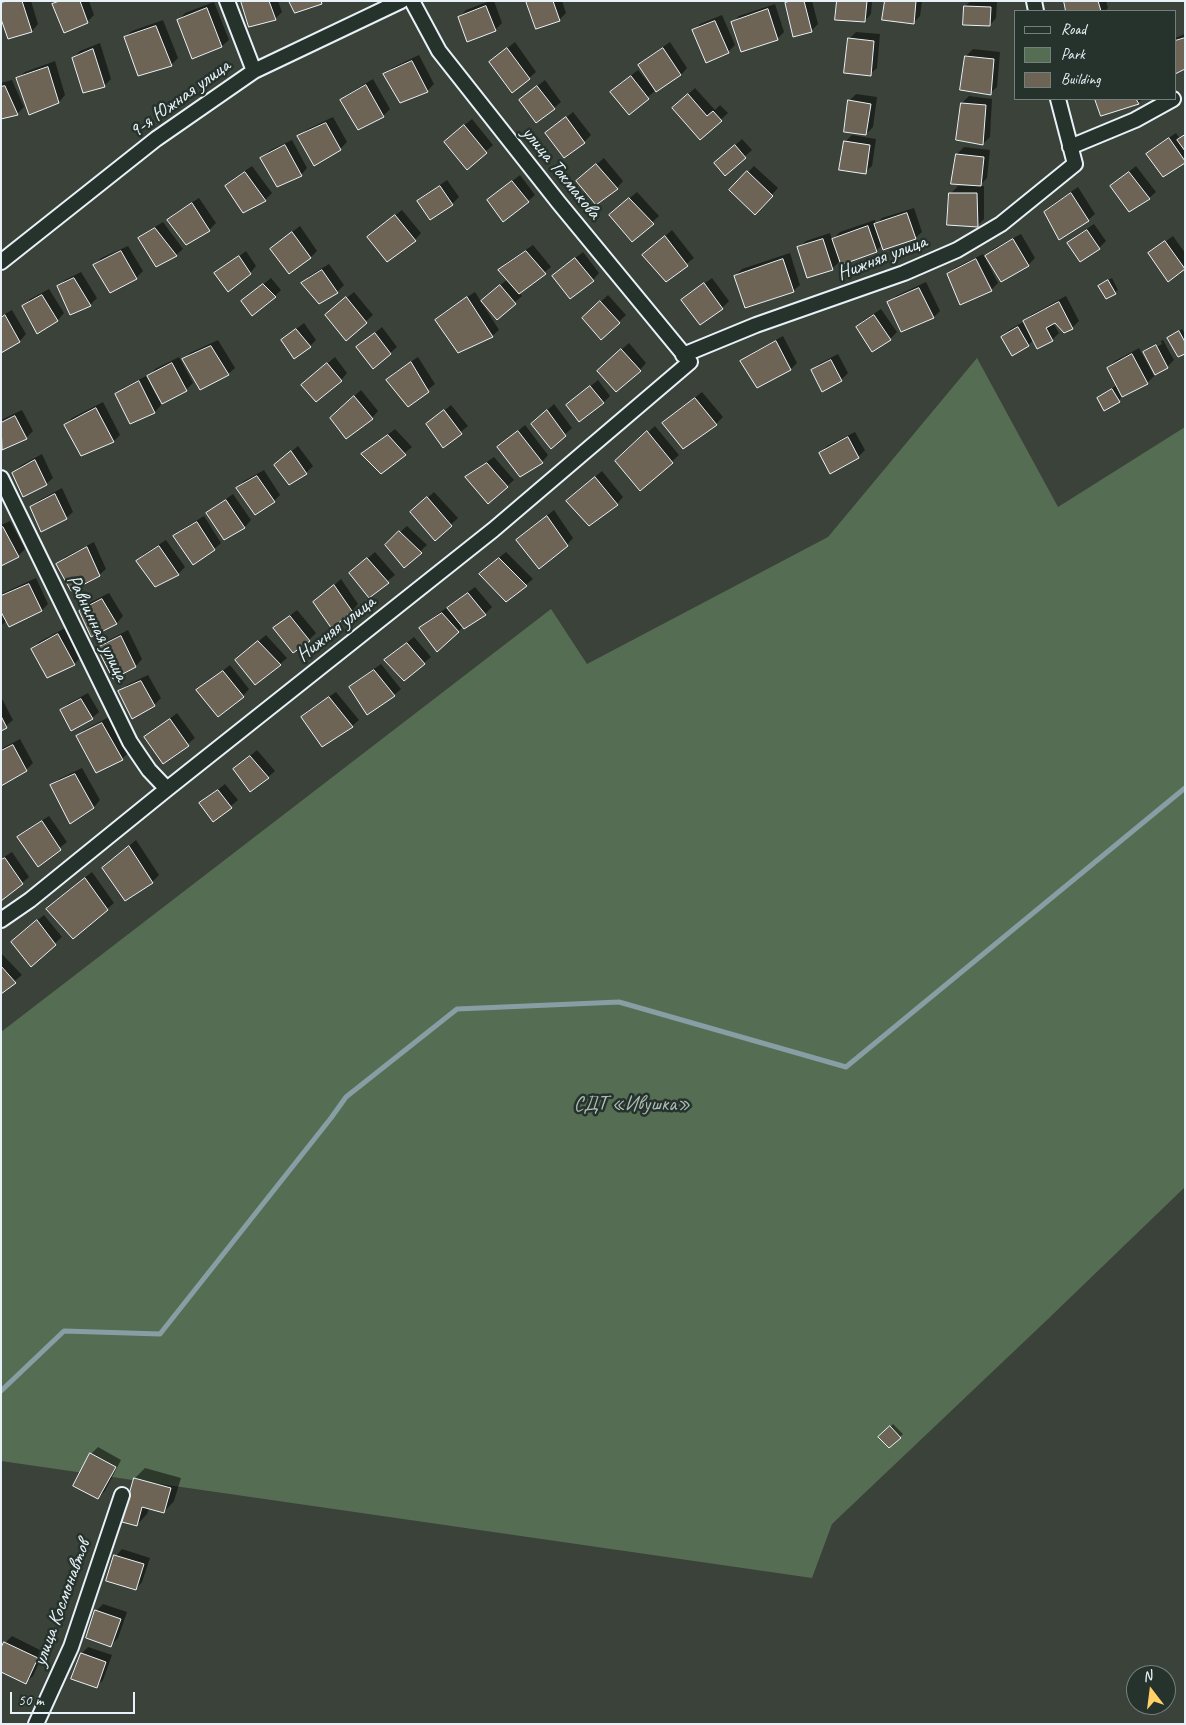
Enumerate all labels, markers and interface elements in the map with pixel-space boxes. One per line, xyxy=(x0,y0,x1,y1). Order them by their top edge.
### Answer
legend xyxy=(1014,10,1176,100)
text: Road xyxy=(1061,20,1086,39)
text: Park xyxy=(1061,45,1085,64)
street label: 9-я Южная улица xyxy=(125,54,235,144)
text: Building xyxy=(1061,70,1100,89)
street label: улица Токмакова xyxy=(516,122,606,224)
street label: Нижняя улица xyxy=(834,230,930,286)
street label: Равнинная улица xyxy=(61,571,133,685)
street label: Нижняя улица xyxy=(292,591,380,667)
park label: СДТ «Ивушка» xyxy=(574,1093,690,1117)
street label: улица Космонавтов xyxy=(28,1536,96,1670)
north arrow xyxy=(1126,1665,1176,1715)
text: N xyxy=(1141,1667,1154,1685)
scale bar xyxy=(12,1682,138,1714)
text: 50 m xyxy=(18,1691,44,1710)

